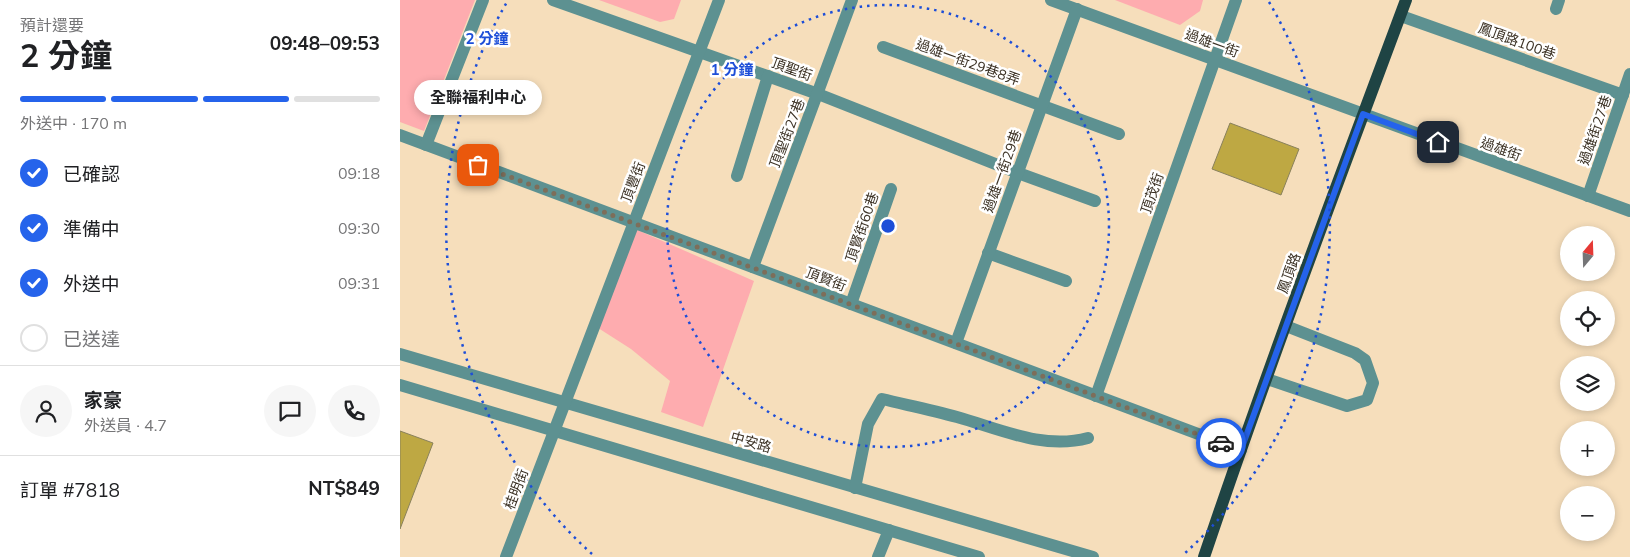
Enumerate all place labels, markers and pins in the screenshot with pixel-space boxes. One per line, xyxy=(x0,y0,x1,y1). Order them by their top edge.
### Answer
callout: 全聯福利中心 xyxy=(414,80,542,115)
pin xyxy=(1417,121,1459,163)
pin xyxy=(457,144,499,186)
centre of rings xyxy=(879,217,897,235)

